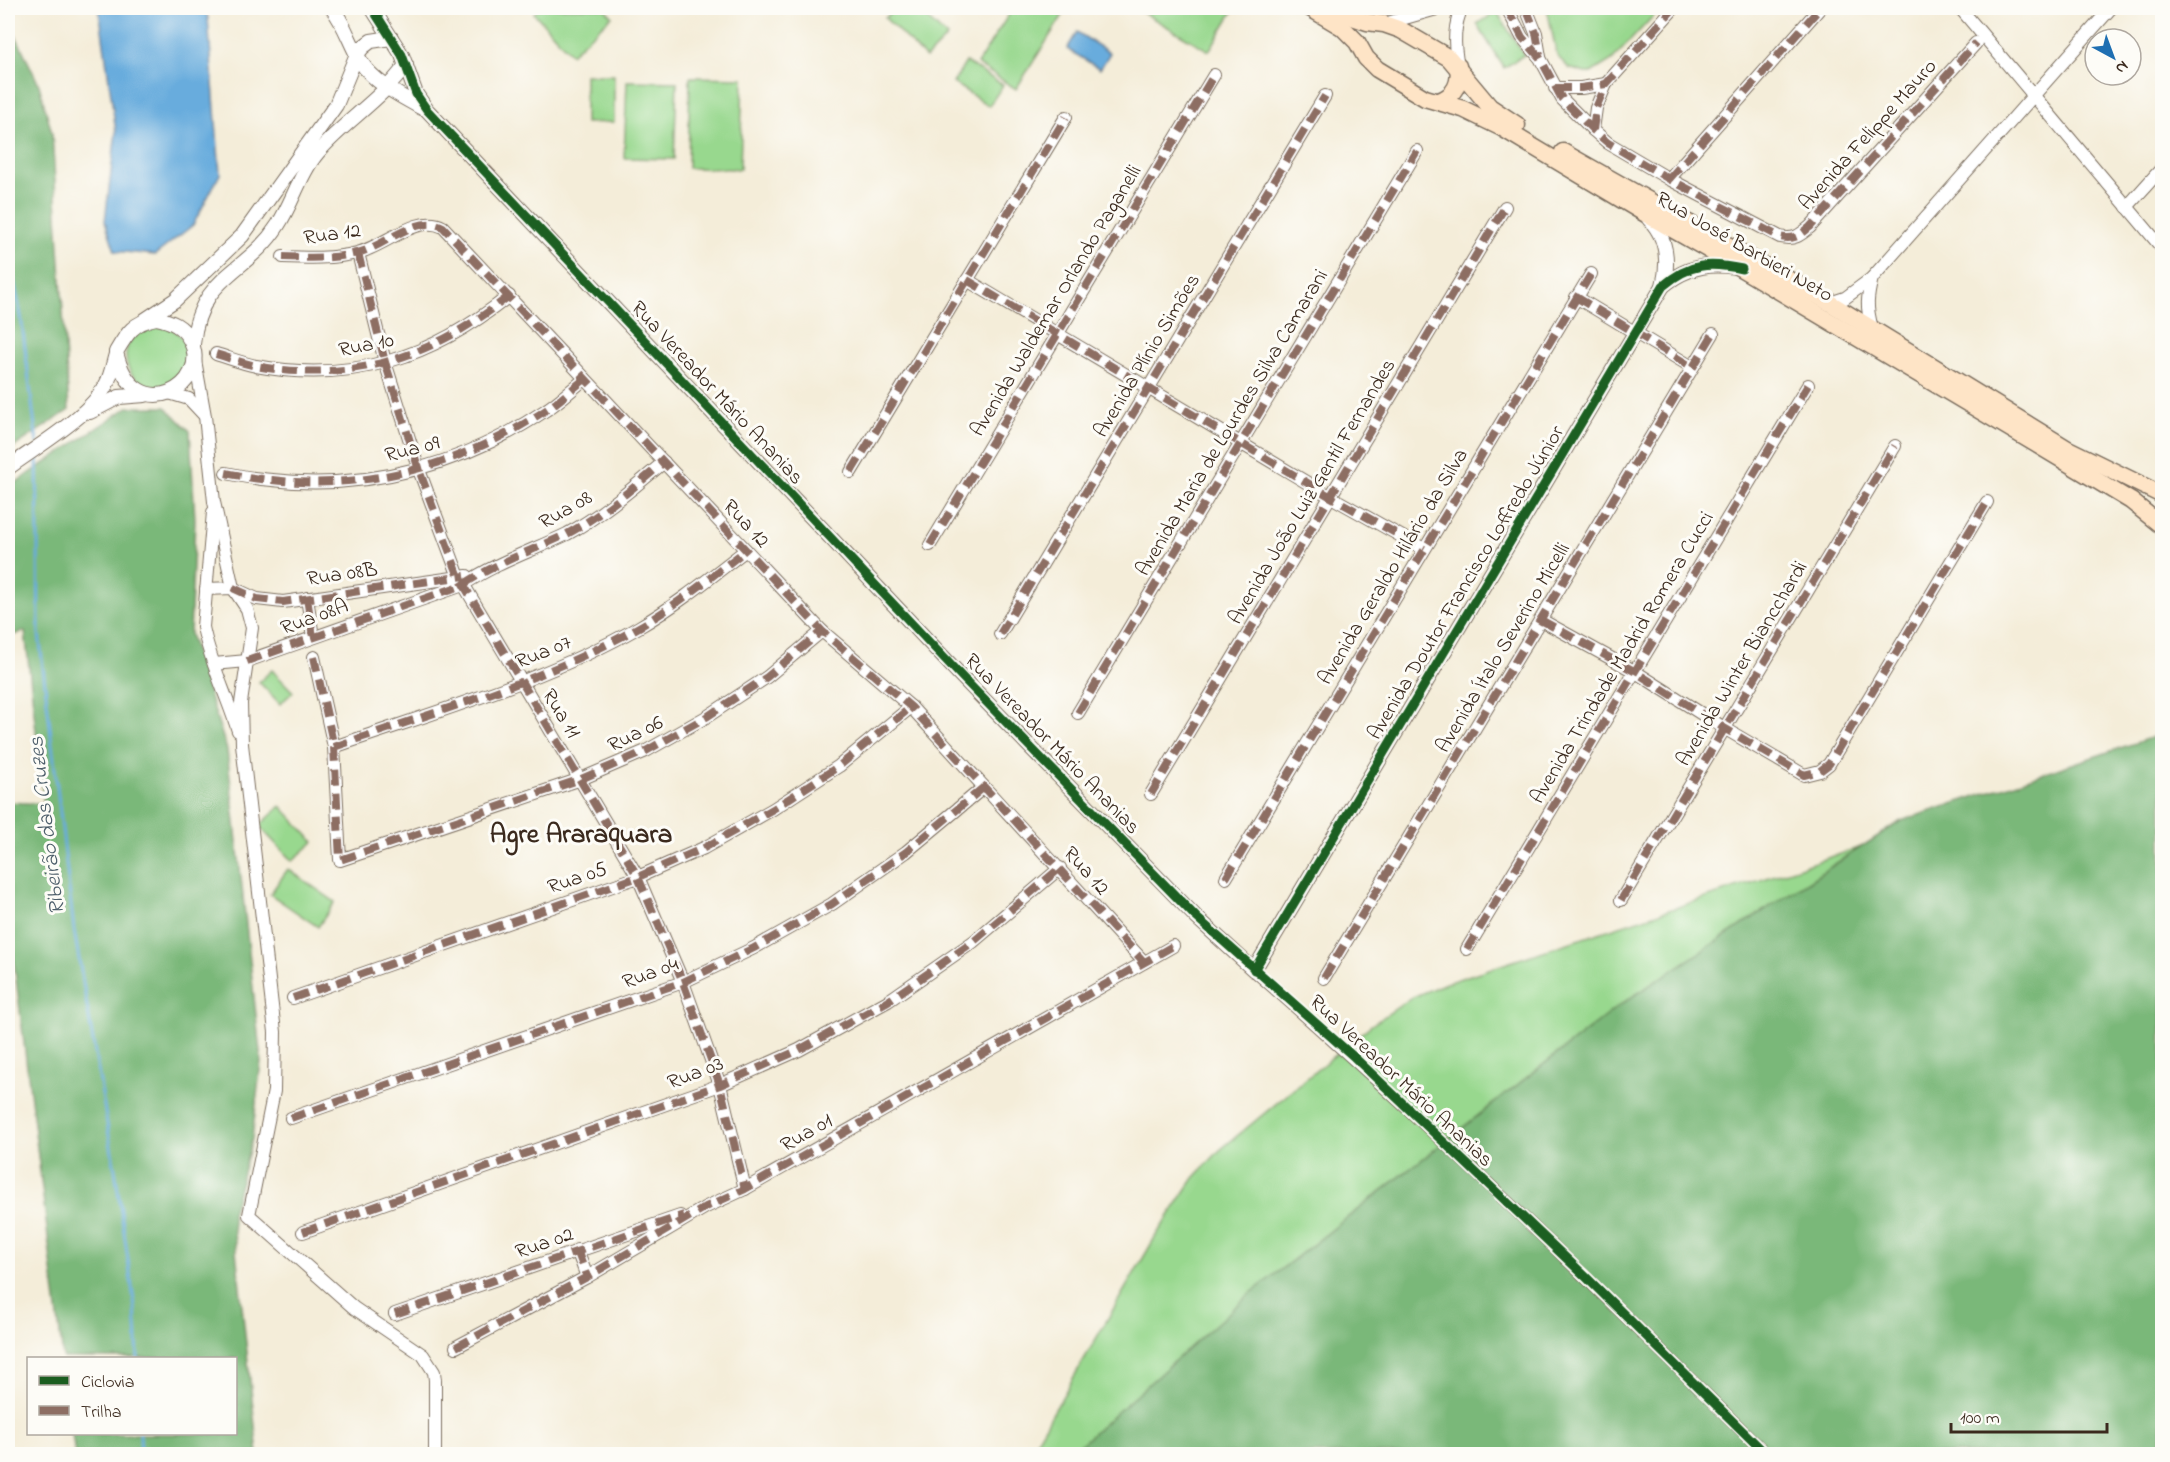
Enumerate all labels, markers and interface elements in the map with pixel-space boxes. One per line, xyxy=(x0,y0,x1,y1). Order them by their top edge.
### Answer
north arrow xyxy=(2083,27,2143,87)
street label: Avenida Felippe Mauro xyxy=(1792,53,1945,218)
text: N xyxy=(2109,54,2133,80)
street label: Avenida Waldemar Orlando Paganelli xyxy=(963,159,1152,444)
street label: Rua José Barbieri Neto xyxy=(1650,185,1838,311)
street label: Rua 12 xyxy=(302,216,363,254)
street label: Avenida Maria de Lourdes Silva Camarani xyxy=(1129,264,1337,582)
street label: Avenida Plínio Simões xyxy=(1087,268,1209,444)
street label: Rua Vereador Mário Ananias xyxy=(623,295,810,492)
street label: Rua 10 xyxy=(336,326,397,366)
street label: Avenida João Luiz Gentil Fernandes xyxy=(1221,354,1404,631)
street label: Avenida Doutor Francisco Loffredo Júnior xyxy=(1361,420,1573,746)
street label: Rua 09 xyxy=(382,429,444,471)
street label: Avenida Geraldo Hilário da Silva xyxy=(1311,443,1476,691)
street label: Rua 08 xyxy=(534,483,598,538)
street label: Rua 12 xyxy=(715,493,776,556)
street label: Avenida Trindade Madrid Romera Cucci xyxy=(1523,506,1722,810)
street label: Avenida Ítalo Severino Micelli xyxy=(1429,537,1579,759)
street label: Rua 08B xyxy=(305,555,380,595)
street label: Avenida Winter Biancchardi xyxy=(1669,556,1816,772)
street label: Rua 08A xyxy=(277,592,353,644)
street label: Rua 07 xyxy=(511,628,577,678)
street label: Rua Vereador Mário Ananias xyxy=(957,647,1146,842)
street label: Rua 11 xyxy=(533,683,587,745)
street label: Rua 06 xyxy=(603,709,669,761)
water label: Ribeirão das Cruzes xyxy=(21,734,75,916)
district label: Agre Araraquara xyxy=(490,816,672,856)
street label: Rua 12 xyxy=(1055,840,1116,903)
street label: Rua 05 xyxy=(544,855,611,903)
street label: Rua 04 xyxy=(618,950,683,998)
street label: Rua Vereador Mário Ananias xyxy=(1302,988,1499,1175)
street label: Rua 03 xyxy=(663,1049,728,1098)
street label: Rua 01 xyxy=(775,1107,839,1161)
street label: Rua 02 xyxy=(512,1220,578,1268)
legend xyxy=(27,1357,237,1435)
text: Ciclovia xyxy=(81,1370,134,1396)
scale bar xyxy=(1951,1396,2107,1434)
text: Trilha xyxy=(81,1400,121,1426)
text: 100 m xyxy=(1960,1406,2000,1432)

